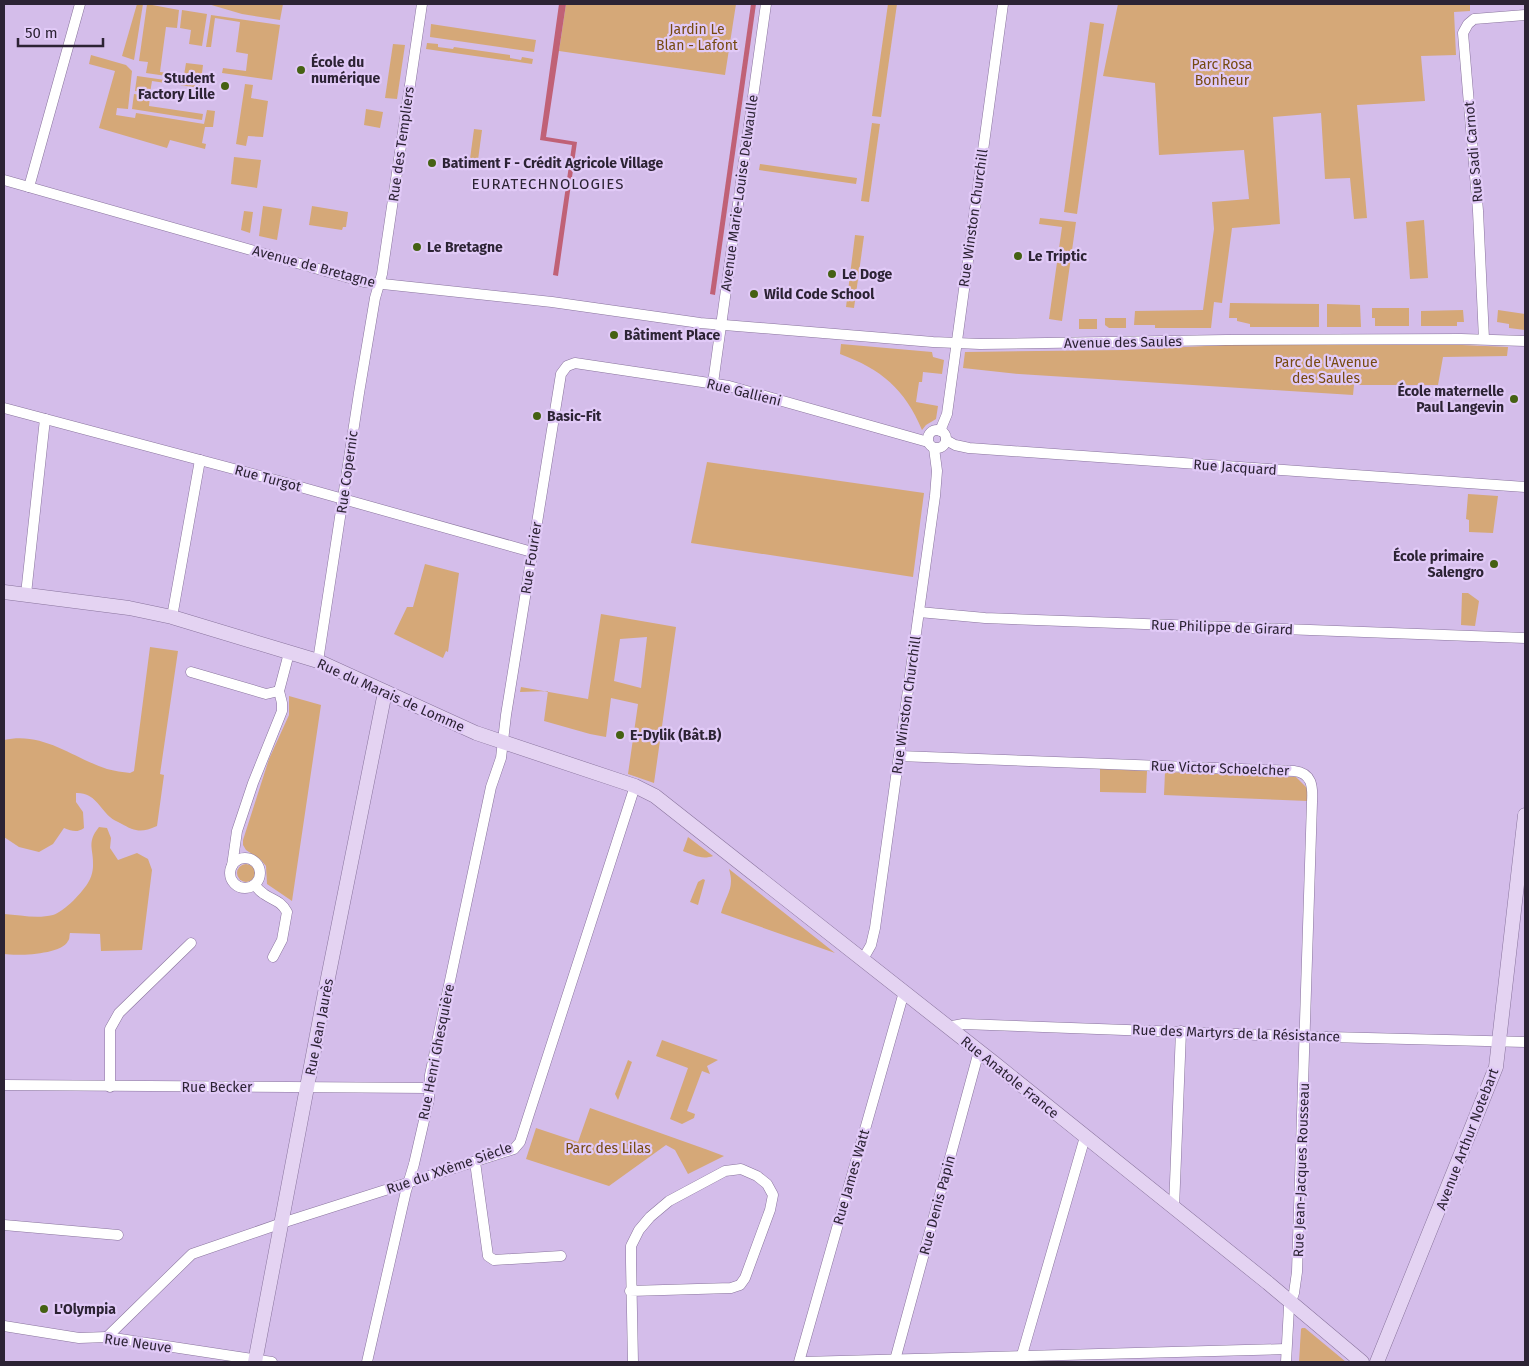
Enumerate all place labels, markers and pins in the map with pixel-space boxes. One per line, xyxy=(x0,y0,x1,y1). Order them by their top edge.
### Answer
place label: École du numérique xyxy=(311,53,381,87)
marker: École du numérique xyxy=(295,64,307,76)
place label: Student Factory Lille xyxy=(138,70,216,103)
marker: Student Factory Lille xyxy=(219,80,231,92)
place label: Batiment F - Crédit Agricole Village xyxy=(442,155,663,172)
marker: Batiment F - Crédit Agricole Village xyxy=(426,157,438,169)
place label: Le Bretagne xyxy=(427,239,503,256)
marker: Le Bretagne xyxy=(411,241,423,253)
place label: Le Triptic xyxy=(1028,248,1087,265)
marker: Le Triptic xyxy=(1012,250,1024,262)
place label: Le Doge xyxy=(842,266,893,283)
marker: Le Doge xyxy=(826,268,838,280)
place label: Wild Code School xyxy=(764,286,875,303)
marker: Wild Code School xyxy=(748,288,760,300)
place label: Bâtiment Place xyxy=(624,327,720,344)
marker: Bâtiment Place xyxy=(608,329,620,341)
place label: École maternelle Paul Langevin xyxy=(1397,382,1504,416)
marker: École maternelle Paul Langevin xyxy=(1508,393,1520,405)
place label: Basic-Fit xyxy=(547,408,602,425)
marker: Basic-Fit xyxy=(531,410,543,422)
place label: École primaire Salengro xyxy=(1393,547,1484,581)
marker: École primaire Salengro xyxy=(1488,558,1500,570)
place label: E-Dylik (Bât.B) xyxy=(630,727,722,744)
marker: E-Dylik (Bât.B) xyxy=(614,729,626,741)
place label: L'Olympia xyxy=(54,1301,116,1318)
marker: L'Olympia xyxy=(38,1303,50,1315)

